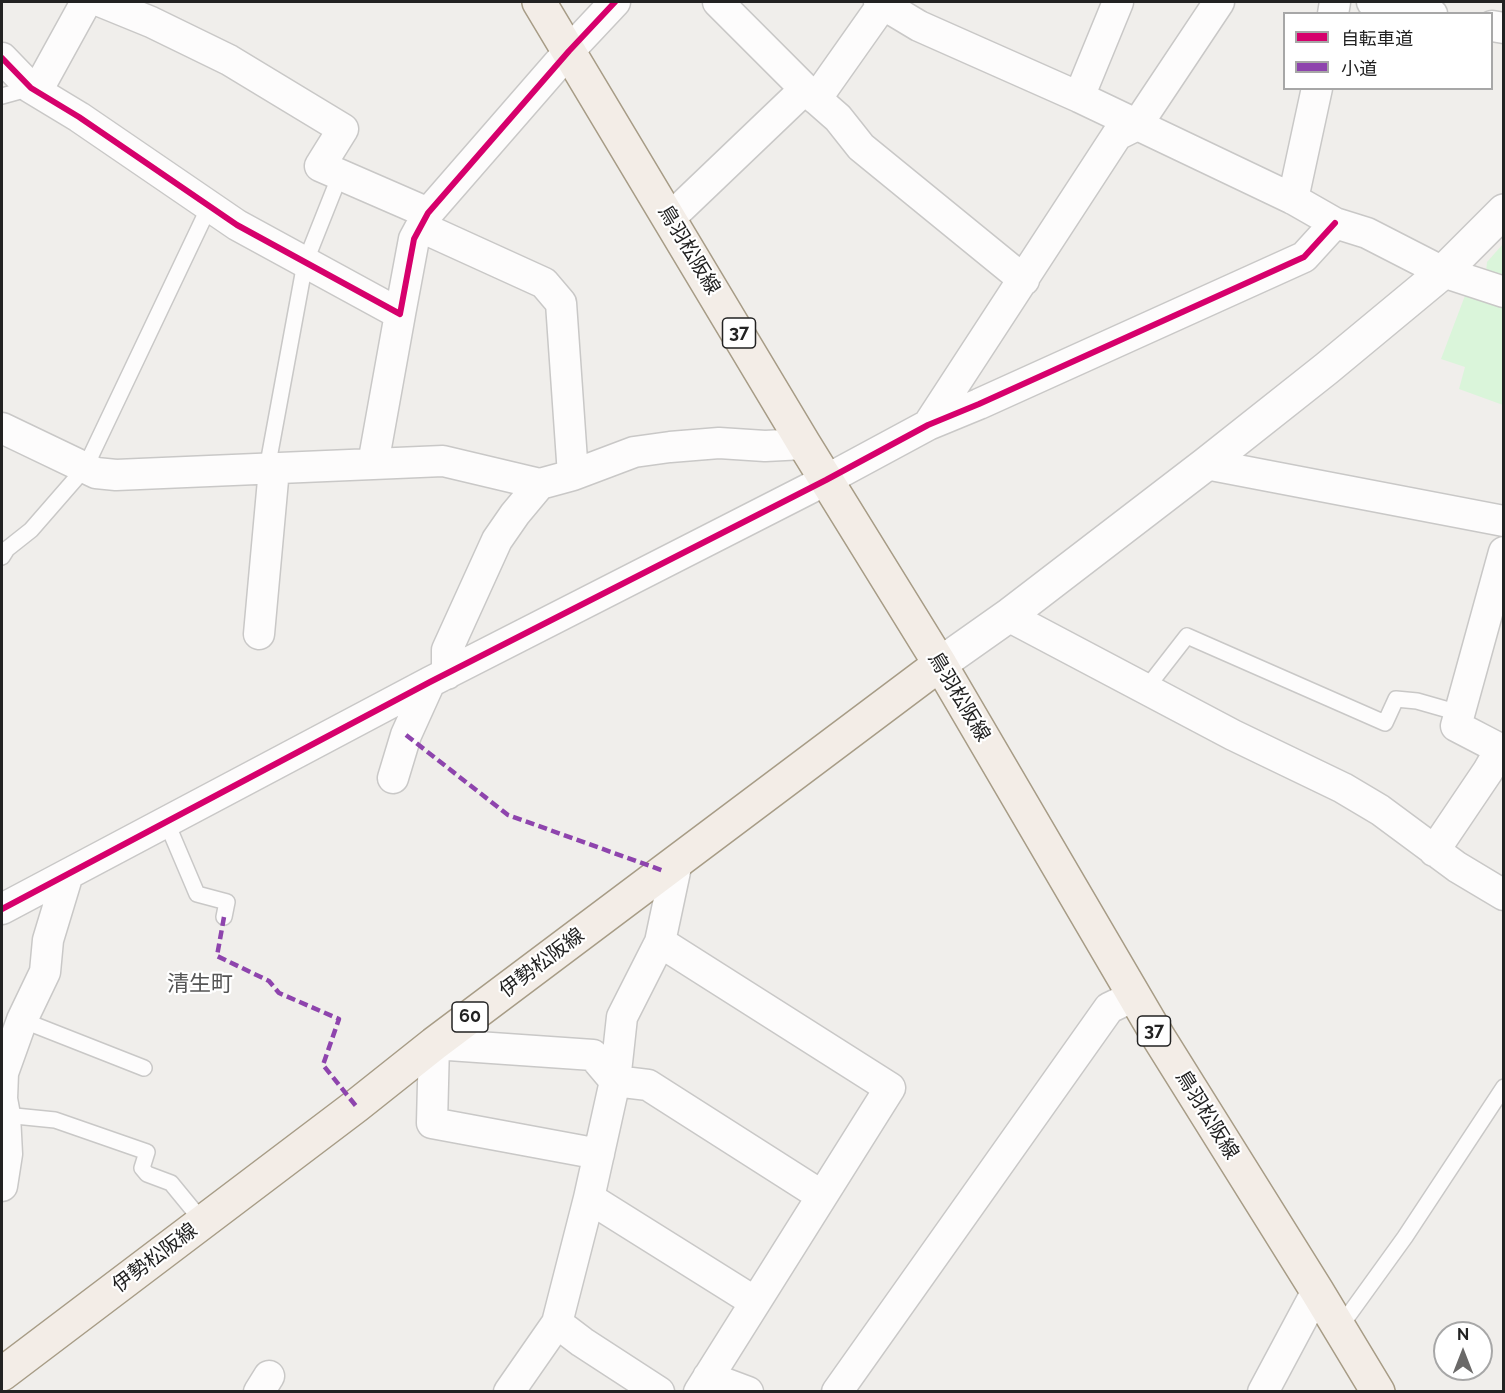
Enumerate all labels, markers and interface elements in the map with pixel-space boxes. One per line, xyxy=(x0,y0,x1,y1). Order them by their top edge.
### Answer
legend xyxy=(1283,12,1493,90)
text: 自転車道 xyxy=(1341,28,1413,49)
text: 小道 xyxy=(1341,58,1377,79)
street label: 鳥羽松阪線 xyxy=(653,201,725,299)
road number: 37 xyxy=(722,318,756,348)
street label: 鳥羽松阪線 xyxy=(923,648,995,746)
street label: 伊勢松阪線 xyxy=(495,923,589,1003)
district label: 清生町 xyxy=(167,971,233,997)
road number: 60 xyxy=(452,1002,488,1032)
road number: 37 xyxy=(1138,1016,1170,1046)
street label: 鳥羽松阪線 xyxy=(1170,1066,1244,1164)
street label: 伊勢松阪線 xyxy=(108,1218,202,1298)
north arrow xyxy=(1433,1321,1493,1381)
text: N xyxy=(1457,1325,1469,1344)

